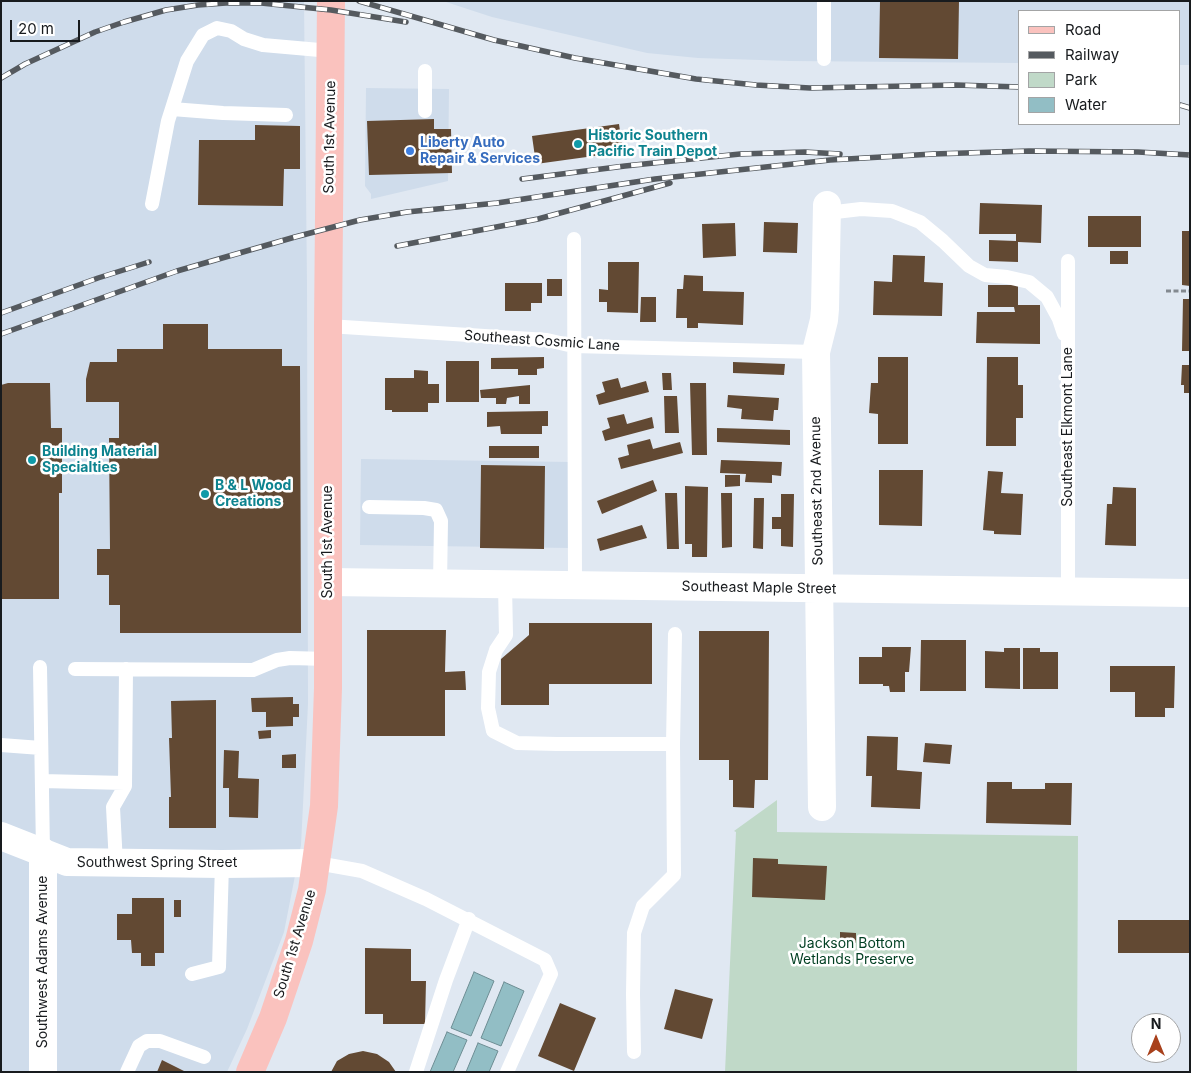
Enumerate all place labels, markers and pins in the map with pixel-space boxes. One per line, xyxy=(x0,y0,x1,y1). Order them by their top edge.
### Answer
place label: Historic Southern Pacific Train Depot xyxy=(588,128,717,160)
place label: Liberty Auto Repair & Services xyxy=(420,135,540,168)
marker: Historic Southern Pacific Train Depot xyxy=(572,138,584,150)
marker: Liberty Auto Repair & Services xyxy=(404,145,416,157)
place label: Building Material Specialties xyxy=(42,444,157,477)
marker: Building Material Specialties xyxy=(26,454,38,466)
place label: B & L Wood Creations xyxy=(215,478,291,511)
marker: B & L Wood Creations xyxy=(199,488,211,500)

